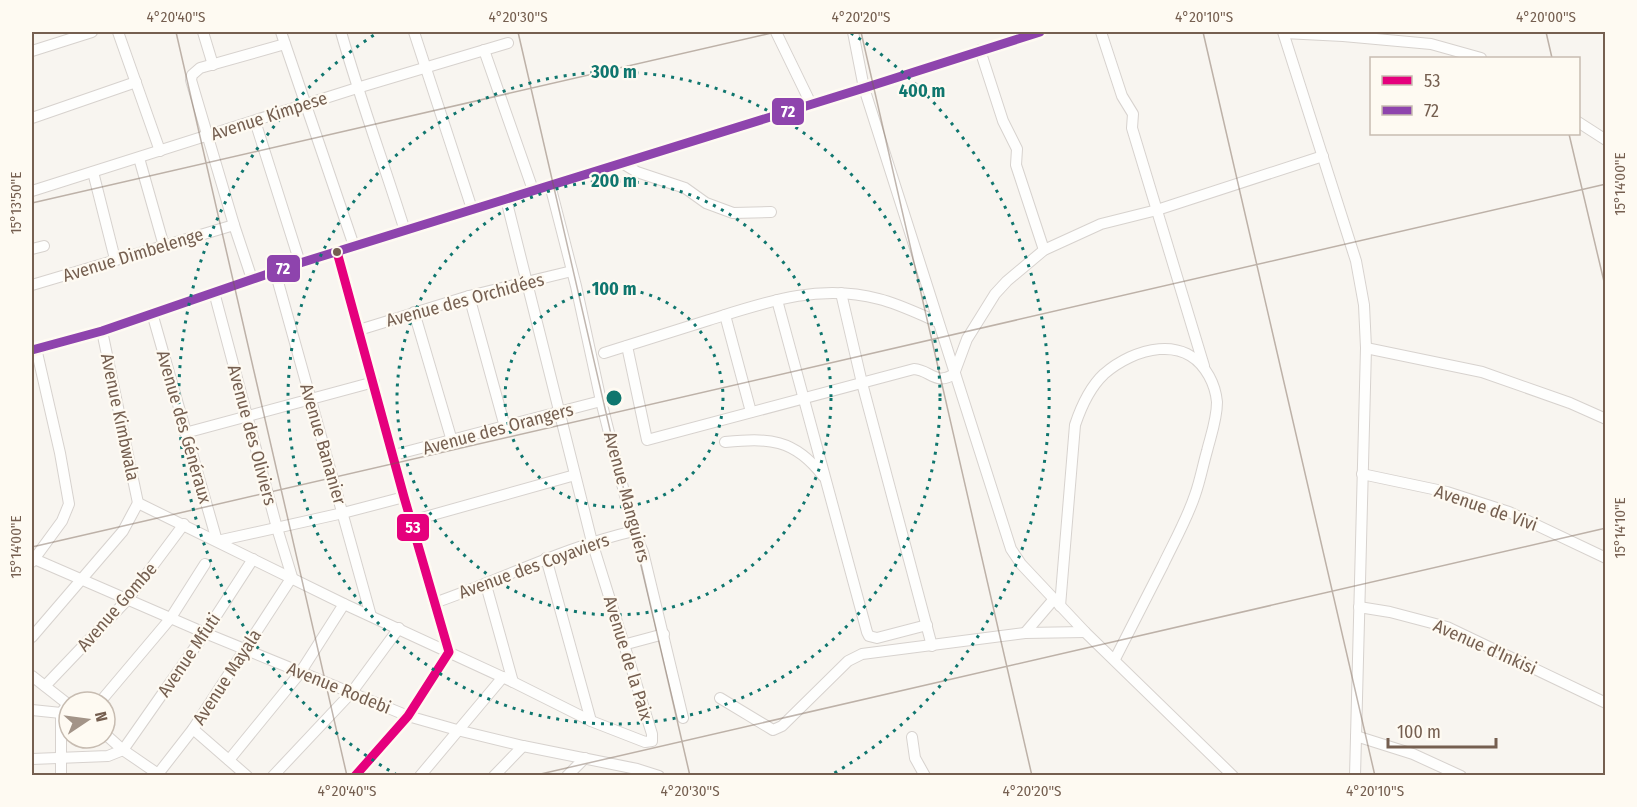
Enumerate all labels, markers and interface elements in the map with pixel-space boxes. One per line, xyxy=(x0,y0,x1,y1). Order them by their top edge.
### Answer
text: 4°20'40"S xyxy=(146,8,206,26)
text: 4°20'30"S xyxy=(488,8,548,26)
text: 4°20'20"S xyxy=(832,8,891,26)
text: 4°20'10"S xyxy=(1175,8,1233,26)
text: 4°20'00"S xyxy=(1516,8,1576,26)
legend xyxy=(1370,57,1580,135)
text: 300 m xyxy=(590,61,637,83)
text: 53 xyxy=(1424,70,1440,92)
text: 400 m xyxy=(899,80,945,102)
street label: Avenue Kimpese xyxy=(208,87,330,145)
line badge: 72 xyxy=(771,97,805,126)
text: 72 xyxy=(1424,100,1439,122)
text: 72 xyxy=(781,102,796,121)
text: 15°14'00"E xyxy=(1611,152,1629,216)
text: 200 m xyxy=(590,170,637,192)
text: 15°13'50"E xyxy=(7,172,25,234)
street label: Avenue Dimbelenge xyxy=(60,223,206,287)
unlabelled marker xyxy=(331,246,343,258)
line badge: 72 xyxy=(266,254,301,283)
text: 72 xyxy=(276,259,291,278)
street label: Avenue des Orchidées xyxy=(384,268,547,332)
text: 100 m xyxy=(592,278,636,300)
street label: Avenue des Généraux xyxy=(152,348,216,506)
street label: Avenue Kimbwala xyxy=(96,351,144,483)
street label: Avenue des Oliviers xyxy=(223,362,281,508)
street label: Avenue Bananier xyxy=(295,381,351,508)
centre of rings xyxy=(604,388,624,408)
street label: Avenue des Orangers xyxy=(420,398,576,460)
street label: Avenue Manguiers xyxy=(599,429,655,565)
street label: Avenue de Vivi xyxy=(1432,480,1540,536)
text: 15°14'10"E xyxy=(1611,497,1629,559)
line badge: 53 xyxy=(396,513,430,542)
text: 15°14'00"E xyxy=(7,515,25,579)
text: 53 xyxy=(405,518,421,537)
street label: Avenue des Coyaviers xyxy=(456,528,612,603)
street label: Avenue Gombe xyxy=(72,558,162,656)
street label: Avenue de la Paix xyxy=(599,593,657,723)
street label: Avenue Mfuti xyxy=(153,609,225,701)
street label: Avenue d'Inkisi xyxy=(1430,614,1540,680)
street label: Avenue Mayala xyxy=(188,625,266,729)
street label: Avenue Rodebi xyxy=(284,657,394,719)
north arrow xyxy=(57,690,117,750)
text: N xyxy=(91,710,111,724)
scale bar xyxy=(1388,711,1496,749)
text: 100 m xyxy=(1397,721,1441,743)
text: 4°20'40"S xyxy=(317,782,377,800)
text: 4°20'30"S xyxy=(660,782,720,800)
text: 4°20'20"S xyxy=(1003,782,1062,800)
text: 4°20'10"S xyxy=(1346,782,1404,800)

